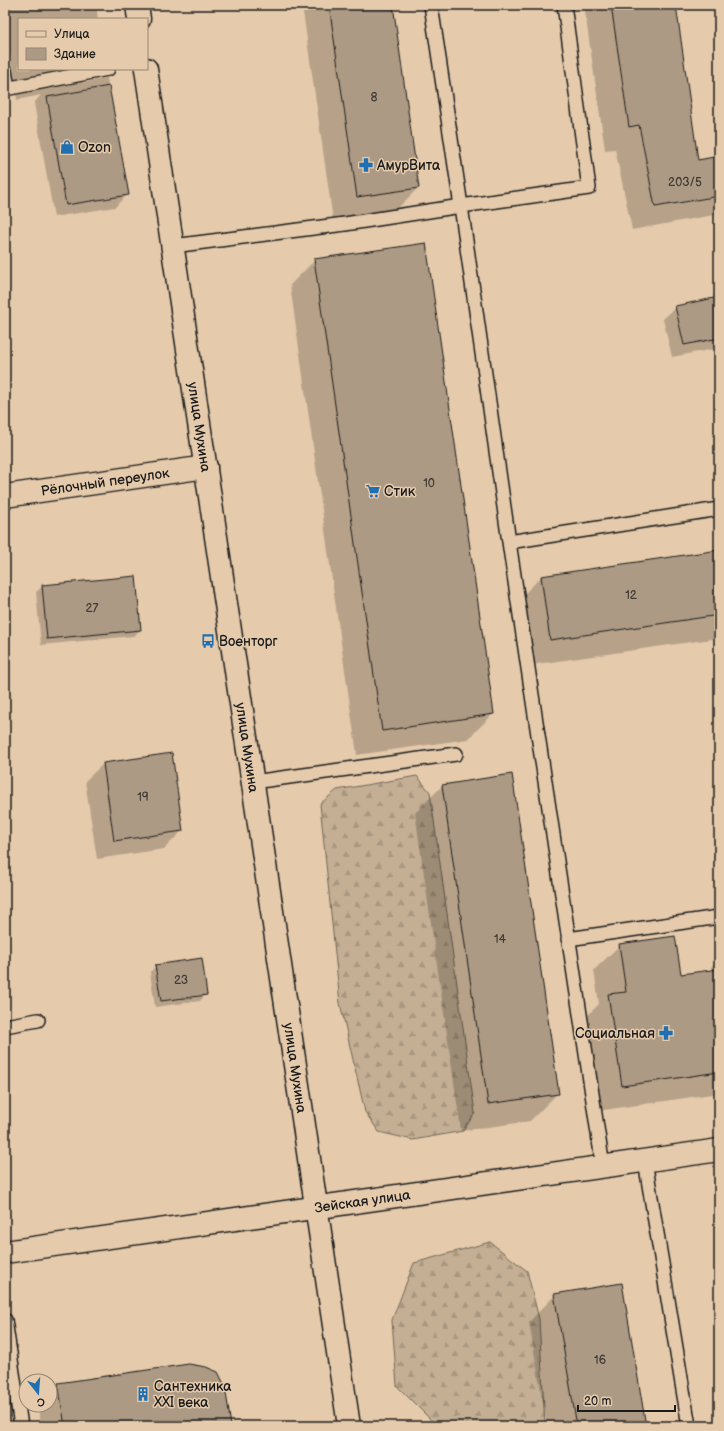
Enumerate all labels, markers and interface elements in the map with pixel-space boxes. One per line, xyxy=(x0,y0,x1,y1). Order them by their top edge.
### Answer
legend xyxy=(18,18,148,70)
text: Улица xyxy=(54,27,90,42)
text: Здание xyxy=(54,47,96,62)
house number: 8 xyxy=(371,90,378,105)
shop icon: Ozon xyxy=(59,139,75,155)
place label: Ozon xyxy=(78,139,111,156)
pharmacy icon: АмурВита xyxy=(358,157,374,173)
place label: АмурВита xyxy=(376,157,441,174)
house number: 203/5 xyxy=(668,175,702,190)
street label: улица Мухина xyxy=(184,381,215,474)
street label: Рёлочный переулок xyxy=(40,464,171,499)
house number: 10 xyxy=(423,476,435,491)
supermarket icon: Стик xyxy=(365,483,381,499)
place label: Стик xyxy=(384,483,416,500)
house number: 12 xyxy=(625,588,637,603)
house number: 27 xyxy=(86,601,99,616)
bus stop icon: Военторг xyxy=(200,633,216,649)
place label: Военторг xyxy=(219,633,278,650)
street label: улица Мухина xyxy=(232,701,263,794)
house number: 19 xyxy=(137,790,149,805)
house number: 14 xyxy=(494,932,507,947)
house number: 23 xyxy=(174,973,188,988)
street label: улица Мухина xyxy=(280,1022,311,1115)
place label: Социальная xyxy=(575,1025,655,1042)
pharmacy icon: Социальная xyxy=(658,1025,674,1041)
street label: Зейская улица xyxy=(313,1186,412,1216)
house number: 16 xyxy=(594,1353,606,1368)
north arrow xyxy=(18,1373,58,1413)
place label: Сантехника XXI века xyxy=(153,1378,232,1411)
building icon: Сантехника XXI века xyxy=(135,1386,151,1402)
scale bar xyxy=(578,1387,675,1413)
text: 20 m xyxy=(584,1394,611,1409)
text: С xyxy=(35,1395,46,1410)

